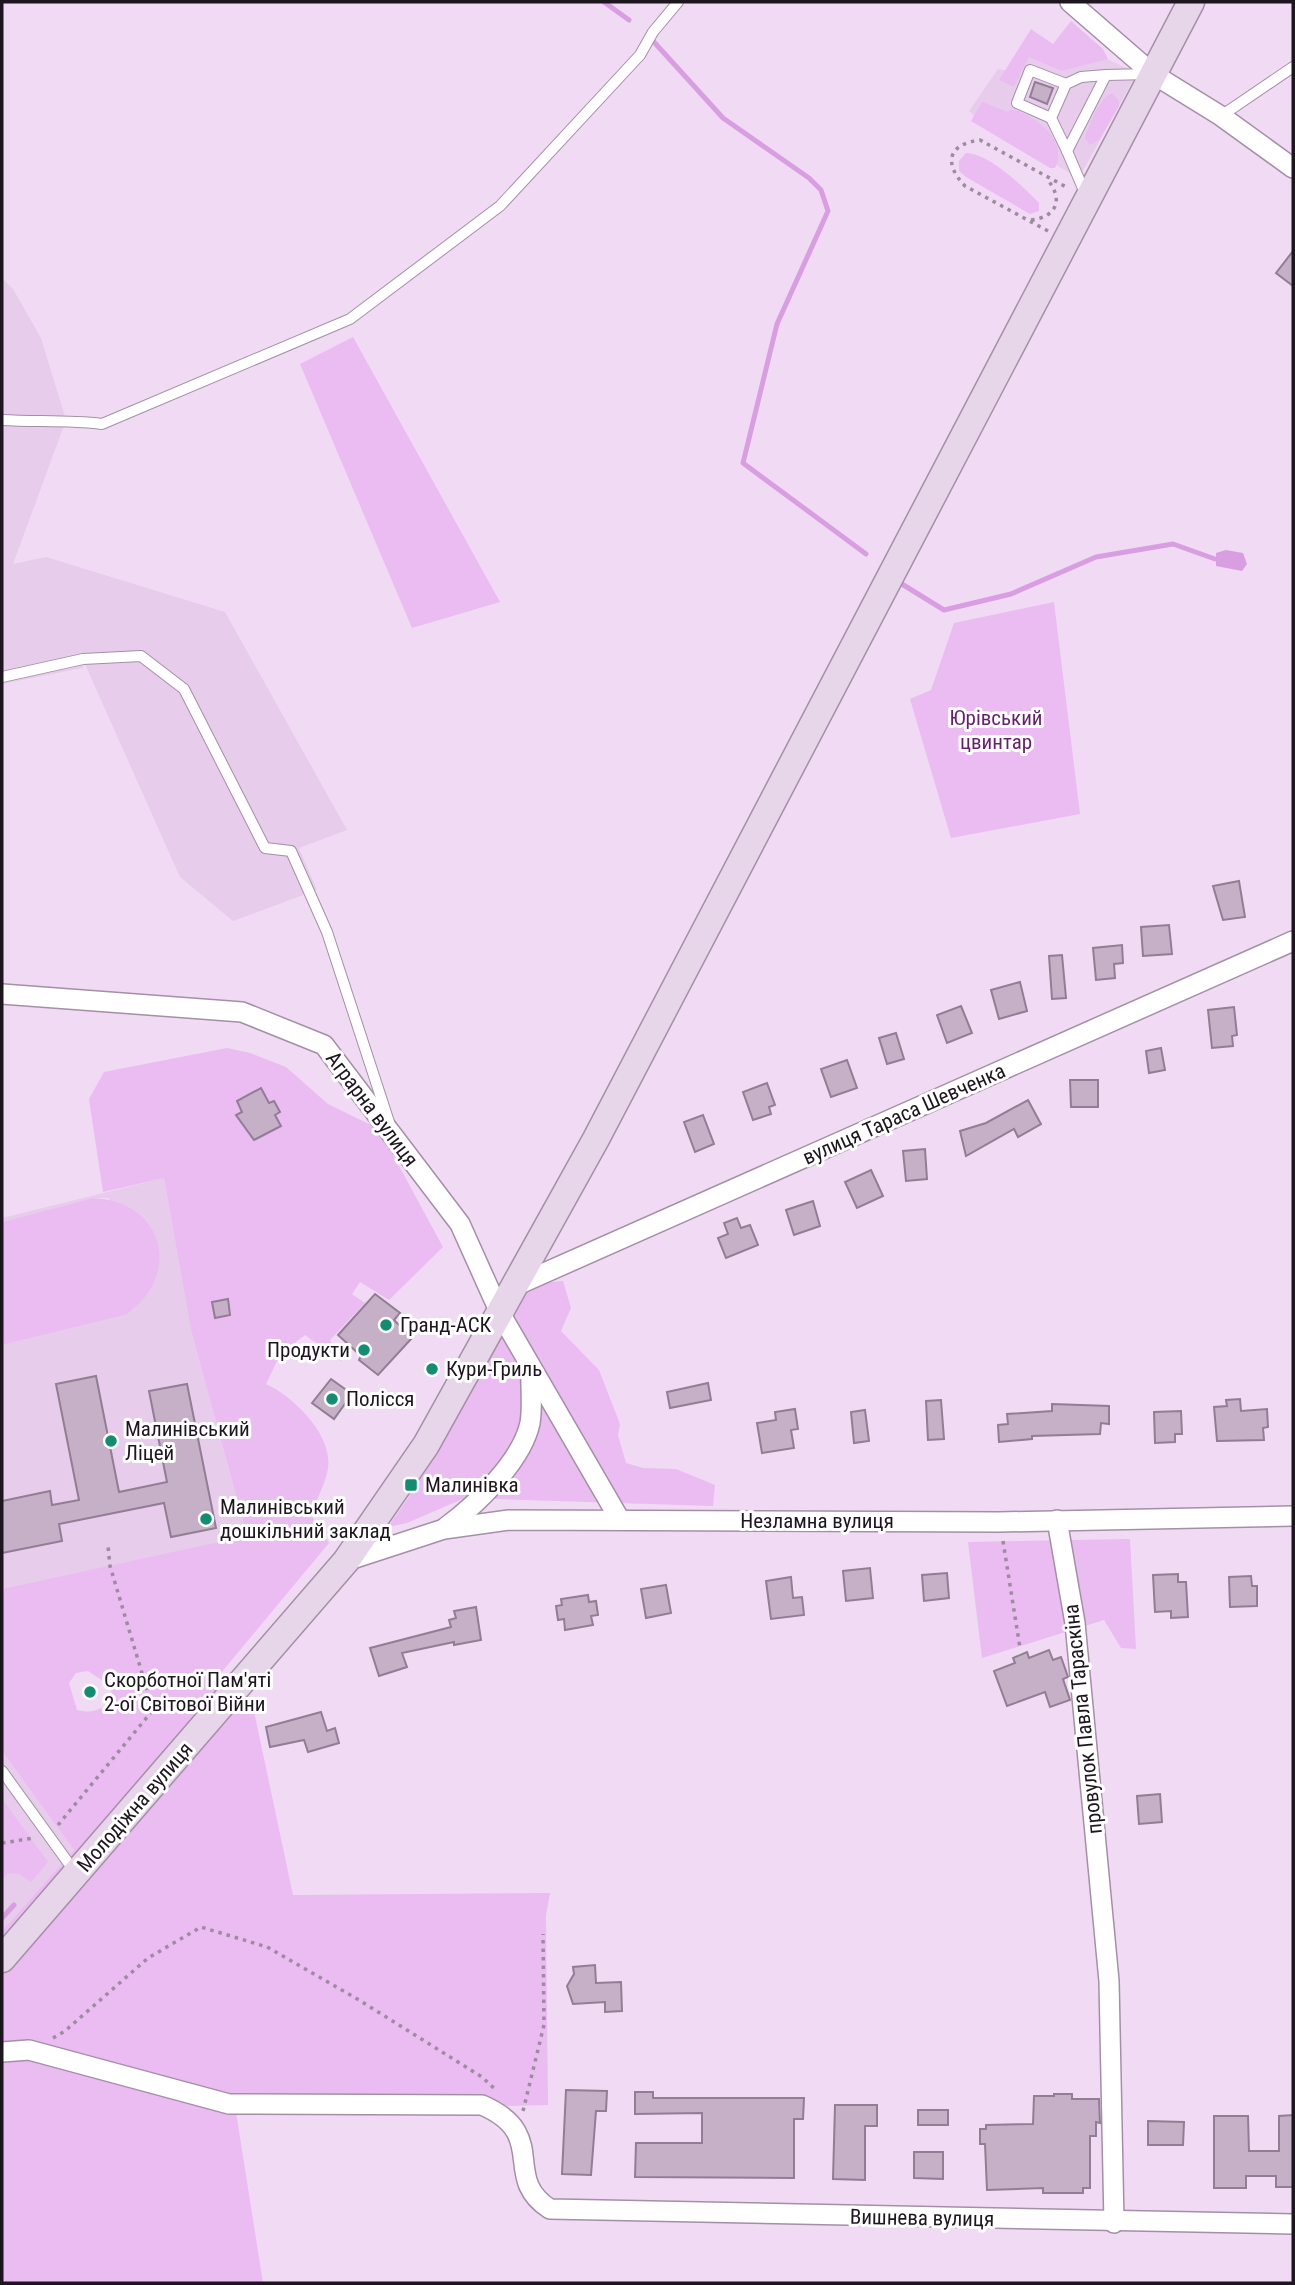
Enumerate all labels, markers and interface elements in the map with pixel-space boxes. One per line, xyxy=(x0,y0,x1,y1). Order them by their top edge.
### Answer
park label: Юрівський цвинтар xyxy=(949,706,1043,754)
street label: Аграрна вулиця xyxy=(321,1047,423,1171)
street label: вулиця Тараса Шевченка xyxy=(799,1059,1009,1169)
place label: Гранд-АСК xyxy=(400,1313,492,1337)
marker: Гранд-АСК xyxy=(378,1317,394,1333)
place label: Продукти xyxy=(267,1338,350,1362)
marker: Продукти xyxy=(356,1342,372,1358)
place label: Кури-Гриль xyxy=(446,1357,542,1381)
marker: Кури-Гриль xyxy=(424,1361,440,1377)
place label: Полісся xyxy=(346,1387,414,1411)
marker: Полісся xyxy=(324,1391,340,1407)
place label: Малинівський Ліцей xyxy=(125,1417,250,1465)
marker: Малинівський Ліцей xyxy=(103,1433,119,1449)
place label: Малинівка xyxy=(425,1473,519,1497)
marker: Малинівка xyxy=(403,1477,419,1493)
place label: Малинівський дошкільний заклад xyxy=(220,1495,391,1543)
street label: Незламна вулиця xyxy=(740,1509,894,1533)
marker: Малинівський дошкільний заклад xyxy=(198,1511,214,1527)
street label: провулок Павла Тараскіна xyxy=(1059,1603,1107,1835)
place label: Скорботної Пам'яті 2-ої Світової Війни xyxy=(104,1668,271,1716)
marker: Скорботної Пам'яті 2-ої Світової Війни xyxy=(82,1684,98,1700)
street label: Молодіжна вулиця xyxy=(72,1737,198,1877)
street label: Вишнева вулиця xyxy=(850,2205,994,2231)

